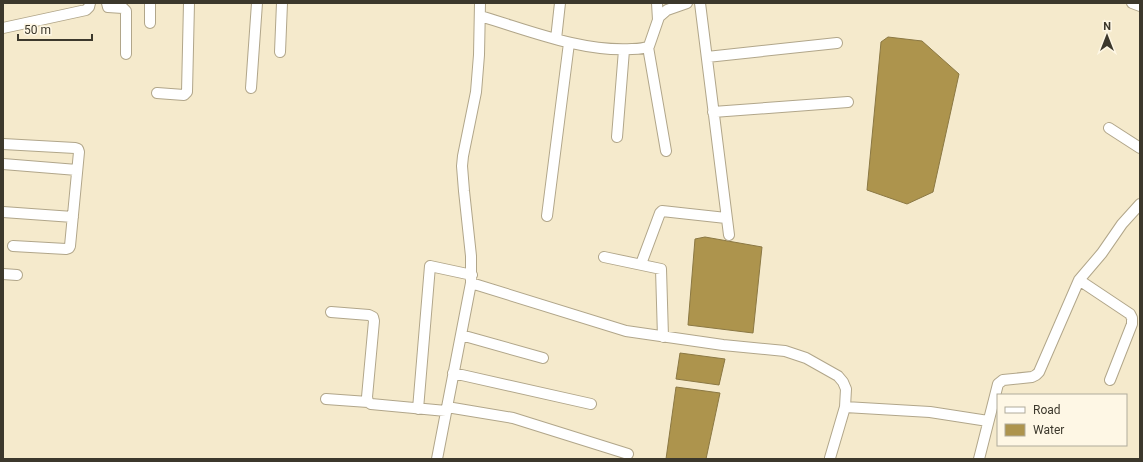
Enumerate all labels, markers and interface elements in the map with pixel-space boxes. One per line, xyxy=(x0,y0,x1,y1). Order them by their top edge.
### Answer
scale bar xyxy=(18,16,92,42)
north arrow xyxy=(1087,16,1127,56)
text: N xyxy=(1103,20,1111,33)
text: 50 m xyxy=(24,23,51,37)
legend xyxy=(997,394,1127,446)
text: Road xyxy=(1033,403,1061,417)
text: Water xyxy=(1033,423,1064,437)

